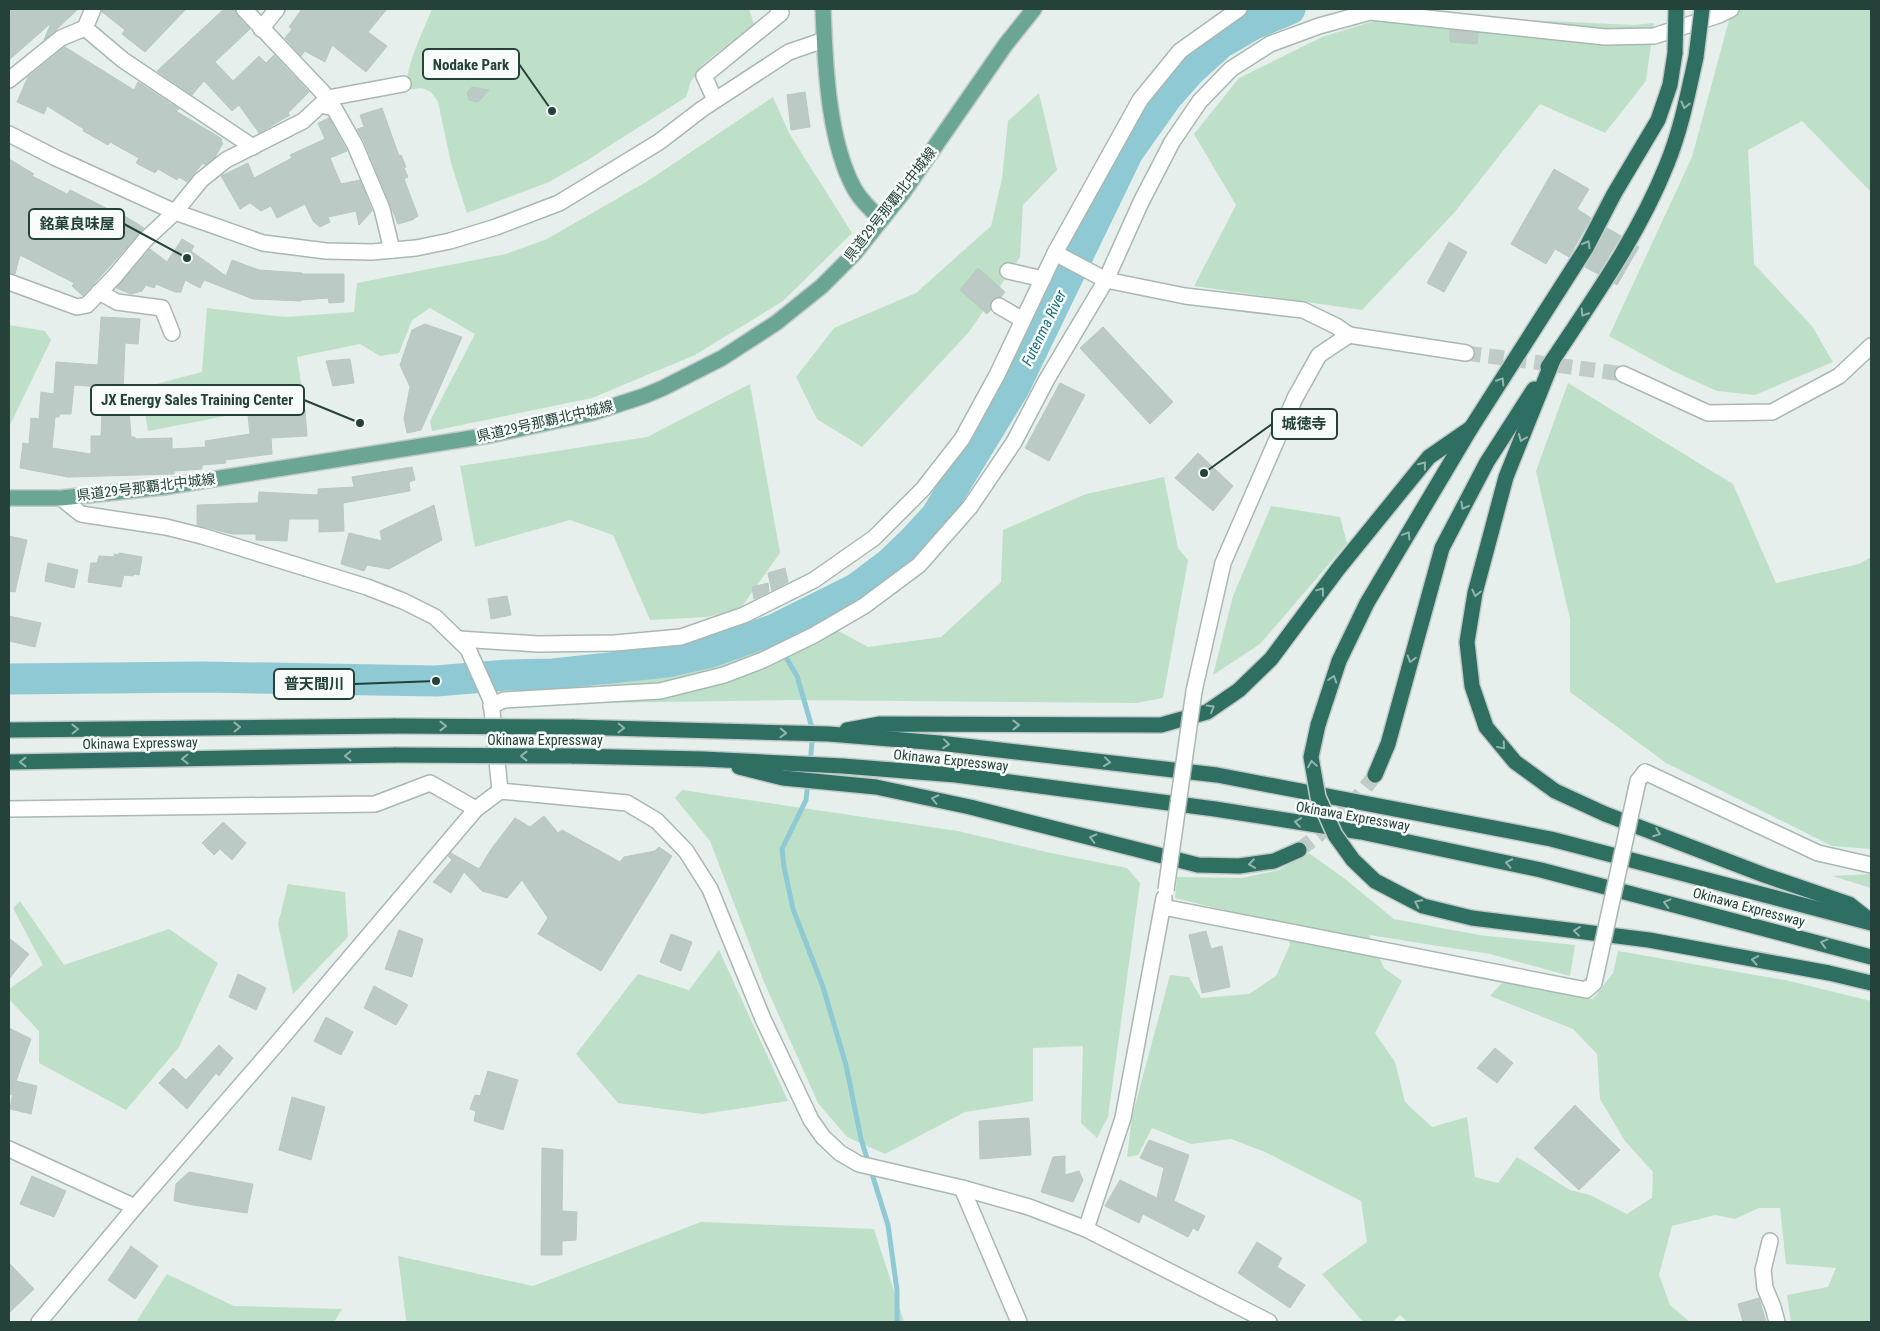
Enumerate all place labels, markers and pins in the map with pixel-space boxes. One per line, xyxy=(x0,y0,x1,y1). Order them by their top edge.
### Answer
callout: Nodake Park xyxy=(423,49,519,79)
callout: 銘菓良味屋 xyxy=(29,209,124,239)
callout: JX Energy Sales Training Center xyxy=(91,385,304,415)
callout: 城徳寺 xyxy=(1272,409,1337,439)
callout: 普天間川 xyxy=(274,669,354,699)

